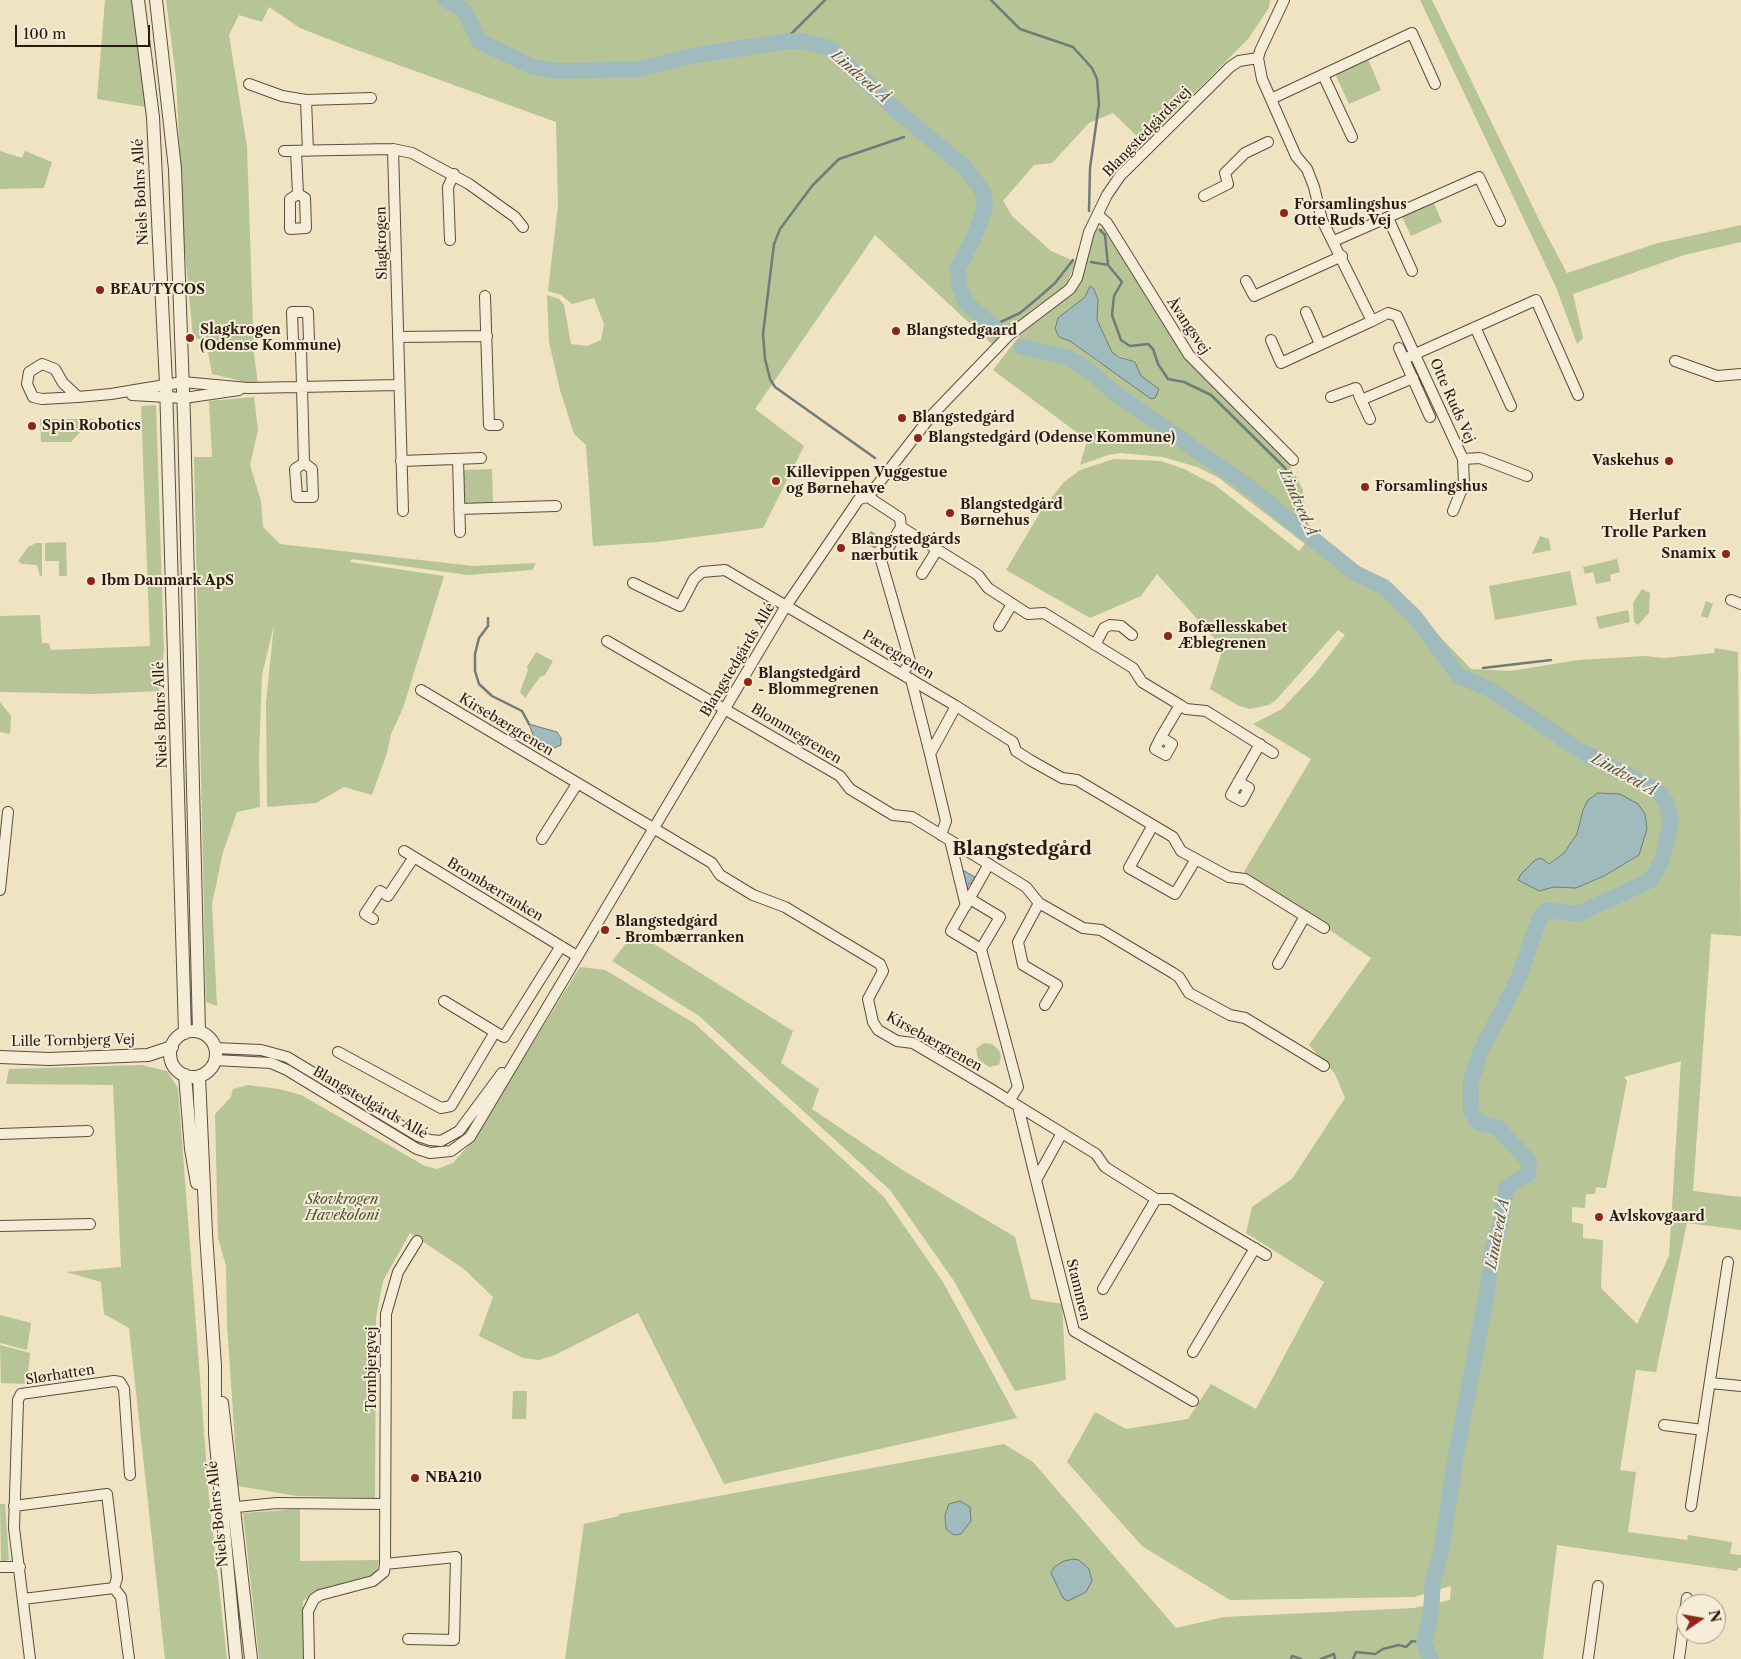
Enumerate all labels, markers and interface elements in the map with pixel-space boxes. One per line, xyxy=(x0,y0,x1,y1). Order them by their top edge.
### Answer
scale bar xyxy=(18,15,152,47)
text: 100 m xyxy=(23,24,66,43)
water label: Lindved Å xyxy=(827,47,893,107)
street label: Blangstedgårdsvej xyxy=(1100,83,1194,181)
street label: Niels Bohrs Allé xyxy=(130,138,152,246)
place label: Forsamlingshus Otte Ruds Vej xyxy=(1294,197,1407,230)
street label: Slagkrogen xyxy=(373,206,391,280)
marker: Forsamlingshus Otte Ruds Vej xyxy=(1278,207,1290,219)
place label: BEAUTYCOS xyxy=(110,282,205,298)
marker: BEAUTYCOS xyxy=(94,284,106,296)
street label: Åvangsvej xyxy=(1163,294,1213,358)
place label: Slagkrogen (Odense Kommune) xyxy=(200,322,341,354)
place label: Blangstedgaard xyxy=(906,323,1017,339)
marker: Blangstedgaard xyxy=(890,325,902,337)
marker: Slagkrogen (Odense Kommune) xyxy=(184,332,196,344)
street label: Otte Ruds Vej xyxy=(1426,356,1478,446)
place label: Blangstedgård xyxy=(912,410,1015,426)
marker: Blangstedgård xyxy=(896,412,908,424)
place label: Spin Robotics xyxy=(42,418,141,434)
marker: Spin Robotics xyxy=(26,420,38,432)
place label: Blangstedgård (Odense Kommune) xyxy=(928,430,1175,446)
marker: Blangstedgård (Odense Kommune) xyxy=(912,432,924,444)
place label: Vaskehus xyxy=(1592,453,1659,469)
marker: Vaskehus xyxy=(1663,455,1675,467)
place label: Killevippen Vuggestue og Børnehave xyxy=(786,465,947,498)
water label: Lindved Å xyxy=(1275,467,1321,539)
marker: Killevippen Vuggestue og Børnehave xyxy=(770,475,782,487)
place label: Forsamlingshus xyxy=(1375,479,1488,495)
marker: Forsamlingshus xyxy=(1359,481,1371,493)
place label: Blangstedgård Børnehus xyxy=(960,497,1063,530)
marker: Blangstedgård Børnehus xyxy=(944,507,956,519)
district label: Herluf Trolle Parken xyxy=(1601,507,1707,542)
place label: Blangstedgårds nærbutik xyxy=(851,532,960,564)
marker: Blangstedgårds nærbutik xyxy=(835,542,847,554)
place label: Snamix xyxy=(1661,546,1716,562)
marker: Snamix xyxy=(1720,548,1732,560)
place label: Ibm Danmark ApS xyxy=(101,573,234,589)
marker: Ibm Danmark ApS xyxy=(85,575,97,587)
street label: Blangstedgårds Allé xyxy=(697,600,779,720)
place label: Bofællesskabet Æblegrenen xyxy=(1178,620,1287,652)
street label: Pæregrenen xyxy=(859,627,937,683)
marker: Bofællesskabet Æblegrenen xyxy=(1162,630,1174,642)
street label: Niels Bohrs Allé xyxy=(151,661,171,769)
place label: Blangstedgård - Blommegrenen xyxy=(758,666,879,699)
marker: Blangstedgård - Blommegrenen xyxy=(742,676,754,688)
street label: Kirsebærgrenen xyxy=(456,690,556,760)
street label: Blommegrenen xyxy=(748,700,844,768)
water label: Lindved Å xyxy=(1588,750,1660,800)
district label: Blangstedgård xyxy=(952,839,1092,861)
street label: Brombærranken xyxy=(444,855,546,925)
place label: Blangstedgård - Brombærranken xyxy=(615,914,744,946)
marker: Blangstedgård - Brombærranken xyxy=(599,924,611,936)
street label: Kirsebærgrenen xyxy=(883,1009,985,1075)
street label: Lille Tornbjerg Vej xyxy=(11,1032,135,1050)
street label: Blangstedgårds Allé xyxy=(309,1063,431,1143)
park label: Skovkrogen Havekoloni xyxy=(305,1192,379,1224)
water label: Lindved Å xyxy=(1482,1197,1514,1271)
place label: Avlskovgaard xyxy=(1609,1209,1705,1225)
marker: Avlskovgaard xyxy=(1593,1211,1605,1223)
street label: Stammen xyxy=(1062,1257,1094,1323)
street label: Tornbjergvej xyxy=(364,1327,380,1411)
street label: Slørhatten xyxy=(24,1361,96,1389)
street label: Niels Bohrs Allé xyxy=(204,1460,232,1568)
place label: NBA210 xyxy=(425,1470,482,1486)
marker: NBA210 xyxy=(409,1472,421,1484)
north arrow xyxy=(1676,1594,1726,1644)
text: N xyxy=(1705,1608,1725,1624)

